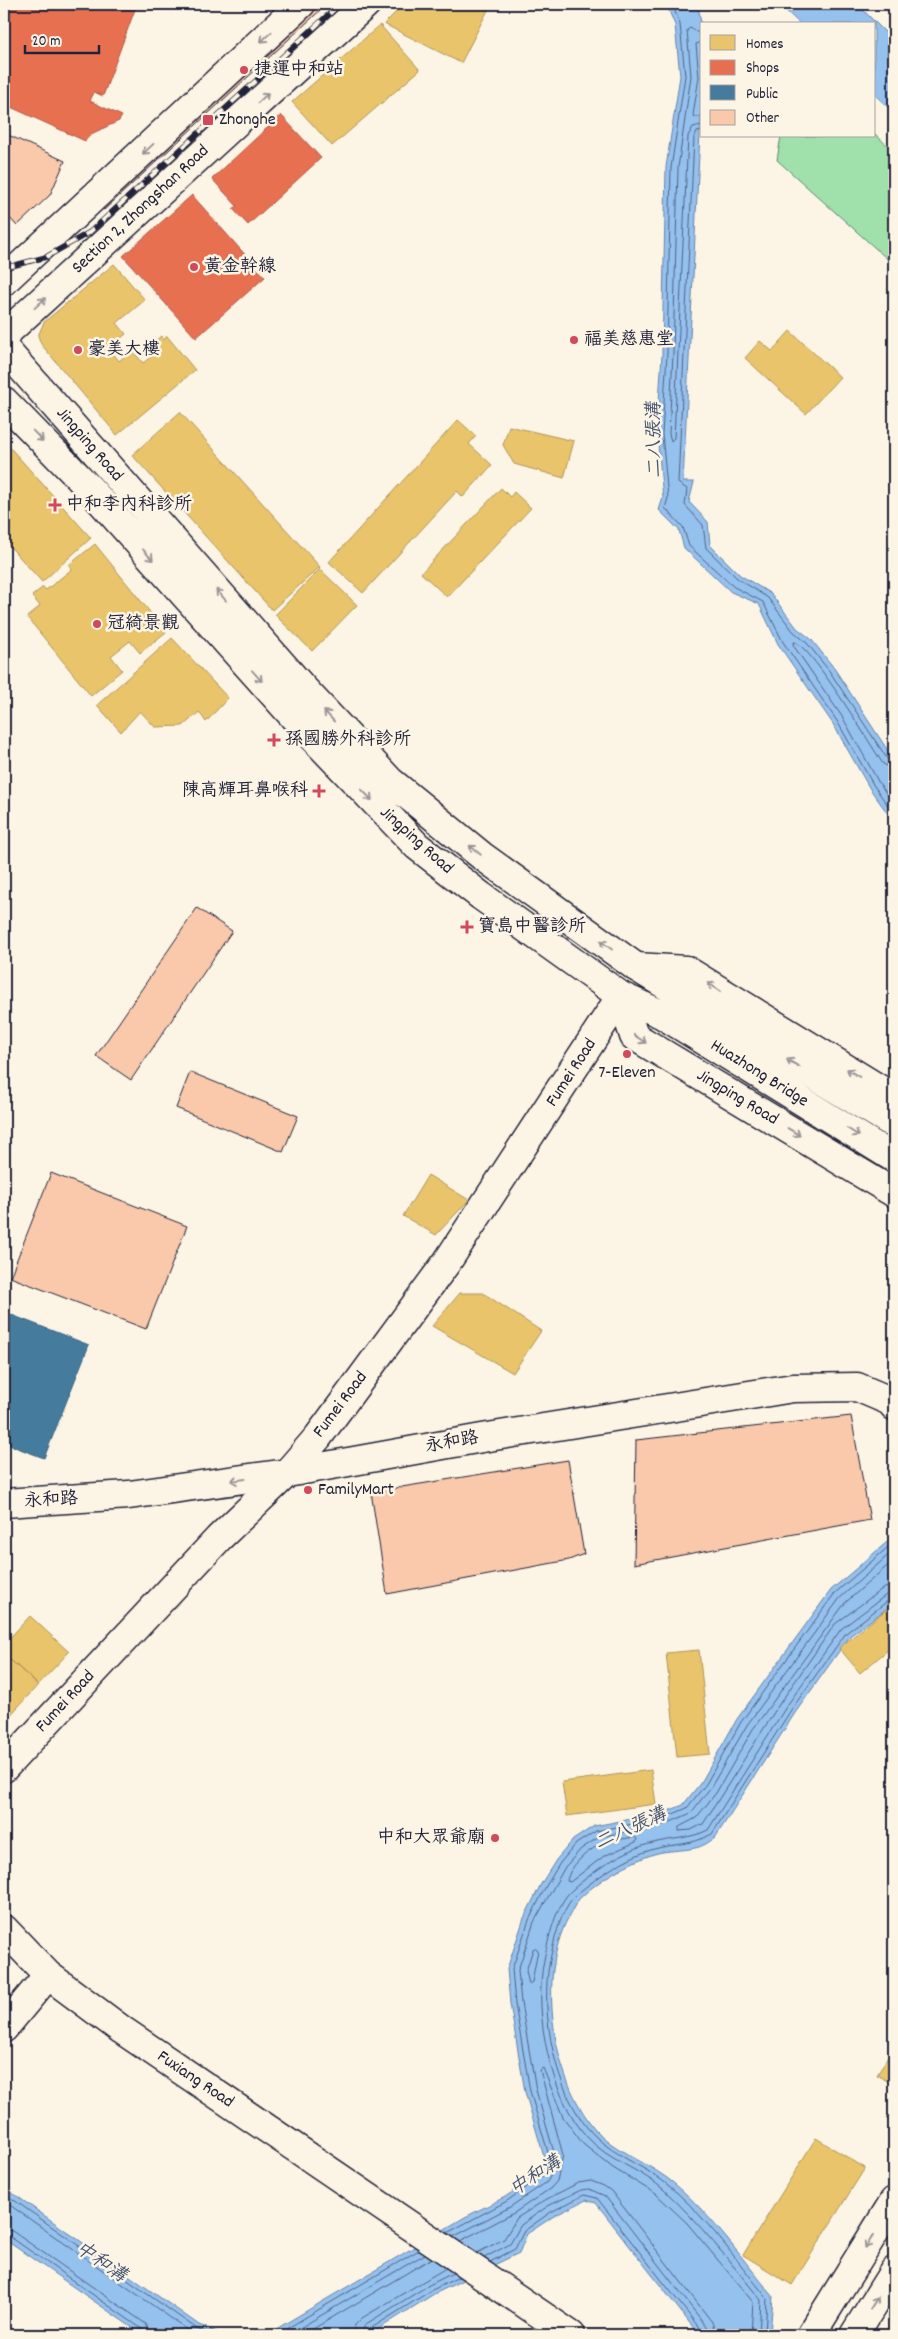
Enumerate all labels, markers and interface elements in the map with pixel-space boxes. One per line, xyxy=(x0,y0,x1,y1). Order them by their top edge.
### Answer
scale bar xyxy=(25,22,99,54)
legend xyxy=(700,22,876,138)
text: 20 m xyxy=(32,31,60,53)
one-way arrow xyxy=(260,31,272,43)
text: Homes xyxy=(746,34,784,56)
place label: 捷運中和站 xyxy=(254,58,344,83)
text: Shops xyxy=(746,58,779,80)
marker: 捷運中和站 xyxy=(238,64,250,76)
text: Public xyxy=(746,84,778,106)
one-way arrow xyxy=(256,92,269,104)
place label: Zhonghe xyxy=(219,108,276,133)
text: Other xyxy=(746,108,780,130)
marker: Zhonghe xyxy=(201,113,215,127)
street label: Section 2, Zhongshan Road xyxy=(67,140,215,280)
one-way arrow xyxy=(141,143,154,155)
place label: 黃金幹線 xyxy=(204,255,276,280)
marker: 黃金幹線 xyxy=(188,261,200,273)
one-way arrow xyxy=(33,297,46,309)
place label: 福美慈惠堂 xyxy=(584,328,674,353)
marker: 福美慈惠堂 xyxy=(568,334,580,346)
place label: 豪美大樓 xyxy=(88,338,160,363)
marker: 豪美大樓 xyxy=(72,344,84,356)
water label: 二八張溝 xyxy=(642,400,670,478)
street label: Jingping Road xyxy=(50,402,128,488)
one-way arrow xyxy=(32,429,44,442)
place label: 中和李內科診所 xyxy=(66,493,192,518)
marker: 中和李內科診所 xyxy=(48,498,62,512)
one-way arrow xyxy=(142,548,154,561)
one-way arrow xyxy=(215,589,227,602)
place label: 冠綺景觀 xyxy=(107,612,179,637)
marker: 冠綺景觀 xyxy=(91,618,103,630)
one-way arrow xyxy=(251,669,263,682)
one-way arrow xyxy=(324,710,335,723)
place label: 孫國勝外科診所 xyxy=(285,728,411,753)
marker: 孫國勝外科診所 xyxy=(267,733,281,747)
place label: 陳高輝耳鼻喉科 xyxy=(182,779,308,804)
marker: 陳高輝耳鼻喉科 xyxy=(312,784,326,798)
one-way arrow xyxy=(360,789,372,801)
street label: Jingping Road xyxy=(374,801,458,881)
one-way arrow xyxy=(468,844,481,855)
place label: 寶島中醫診所 xyxy=(478,915,586,940)
marker: 寶島中醫診所 xyxy=(460,920,474,934)
one-way arrow xyxy=(599,940,613,950)
one-way arrow xyxy=(708,982,722,992)
street label: Fumei Road xyxy=(541,1034,603,1112)
one-way arrow xyxy=(633,1034,647,1044)
street label: Huazhong Bridge xyxy=(705,1034,813,1114)
marker: 7-Eleven xyxy=(621,1048,633,1060)
one-way arrow xyxy=(786,1057,800,1067)
place label: 7-Eleven xyxy=(598,1061,656,1086)
street label: Jingping Road xyxy=(691,1064,783,1132)
one-way arrow xyxy=(846,1067,860,1077)
one-way arrow xyxy=(787,1128,801,1138)
one-way arrow xyxy=(846,1128,860,1138)
street label: Fumei Road xyxy=(308,1367,374,1443)
street label: 永和路 xyxy=(423,1426,481,1460)
one-way arrow xyxy=(231,1475,247,1485)
place label: FamilyMart xyxy=(318,1478,394,1503)
marker: FamilyMart xyxy=(302,1484,314,1496)
street label: 永和路 xyxy=(23,1487,79,1515)
street label: Fumei Road xyxy=(31,1665,101,1739)
water label: 二八張溝 xyxy=(591,1801,673,1858)
place label: 中和大眾爺廟 xyxy=(377,1826,485,1851)
marker: 中和大眾爺廟 xyxy=(489,1832,501,1844)
street label: Fuxiang Road xyxy=(151,2045,239,2115)
water label: 中和溝 xyxy=(505,2149,569,2204)
one-way arrow xyxy=(863,2235,873,2249)
water label: 中和溝 xyxy=(69,2236,133,2291)
one-way arrow xyxy=(869,2296,879,2310)

